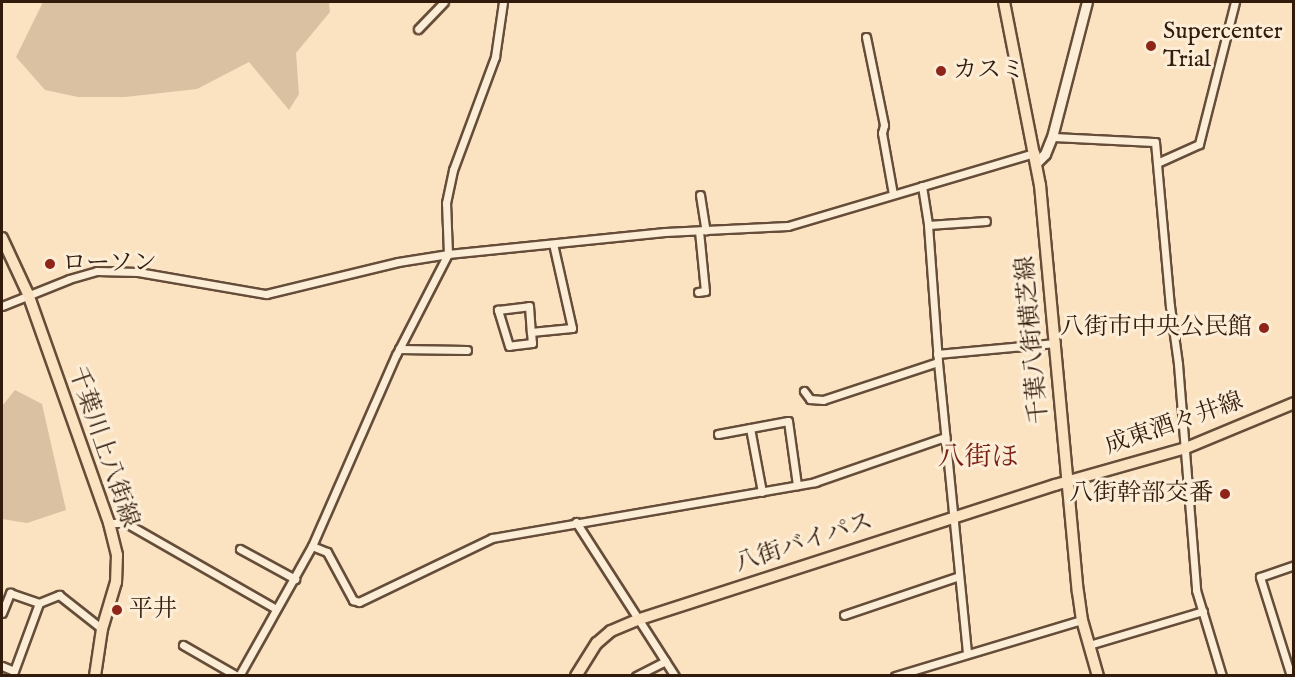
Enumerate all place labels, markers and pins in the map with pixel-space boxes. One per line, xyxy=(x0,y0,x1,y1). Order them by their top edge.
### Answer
place label: Supercenter Trial xyxy=(1163,18,1283,74)
marker: Supercenter Trial xyxy=(1144,39,1158,53)
place label: カスミ xyxy=(953,57,1025,85)
marker: カスミ xyxy=(934,64,948,78)
place label: ローソン xyxy=(62,250,158,278)
marker: ローソン xyxy=(43,257,57,271)
place label: 八街市中央公民館 xyxy=(1060,314,1252,342)
marker: 八街市中央公民館 xyxy=(1257,321,1271,335)
place label: 八街幹部交番 xyxy=(1069,480,1213,508)
marker: 八街幹部交番 xyxy=(1218,487,1232,501)
place label: 平井 xyxy=(129,596,177,624)
marker: 平井 xyxy=(110,603,124,617)

